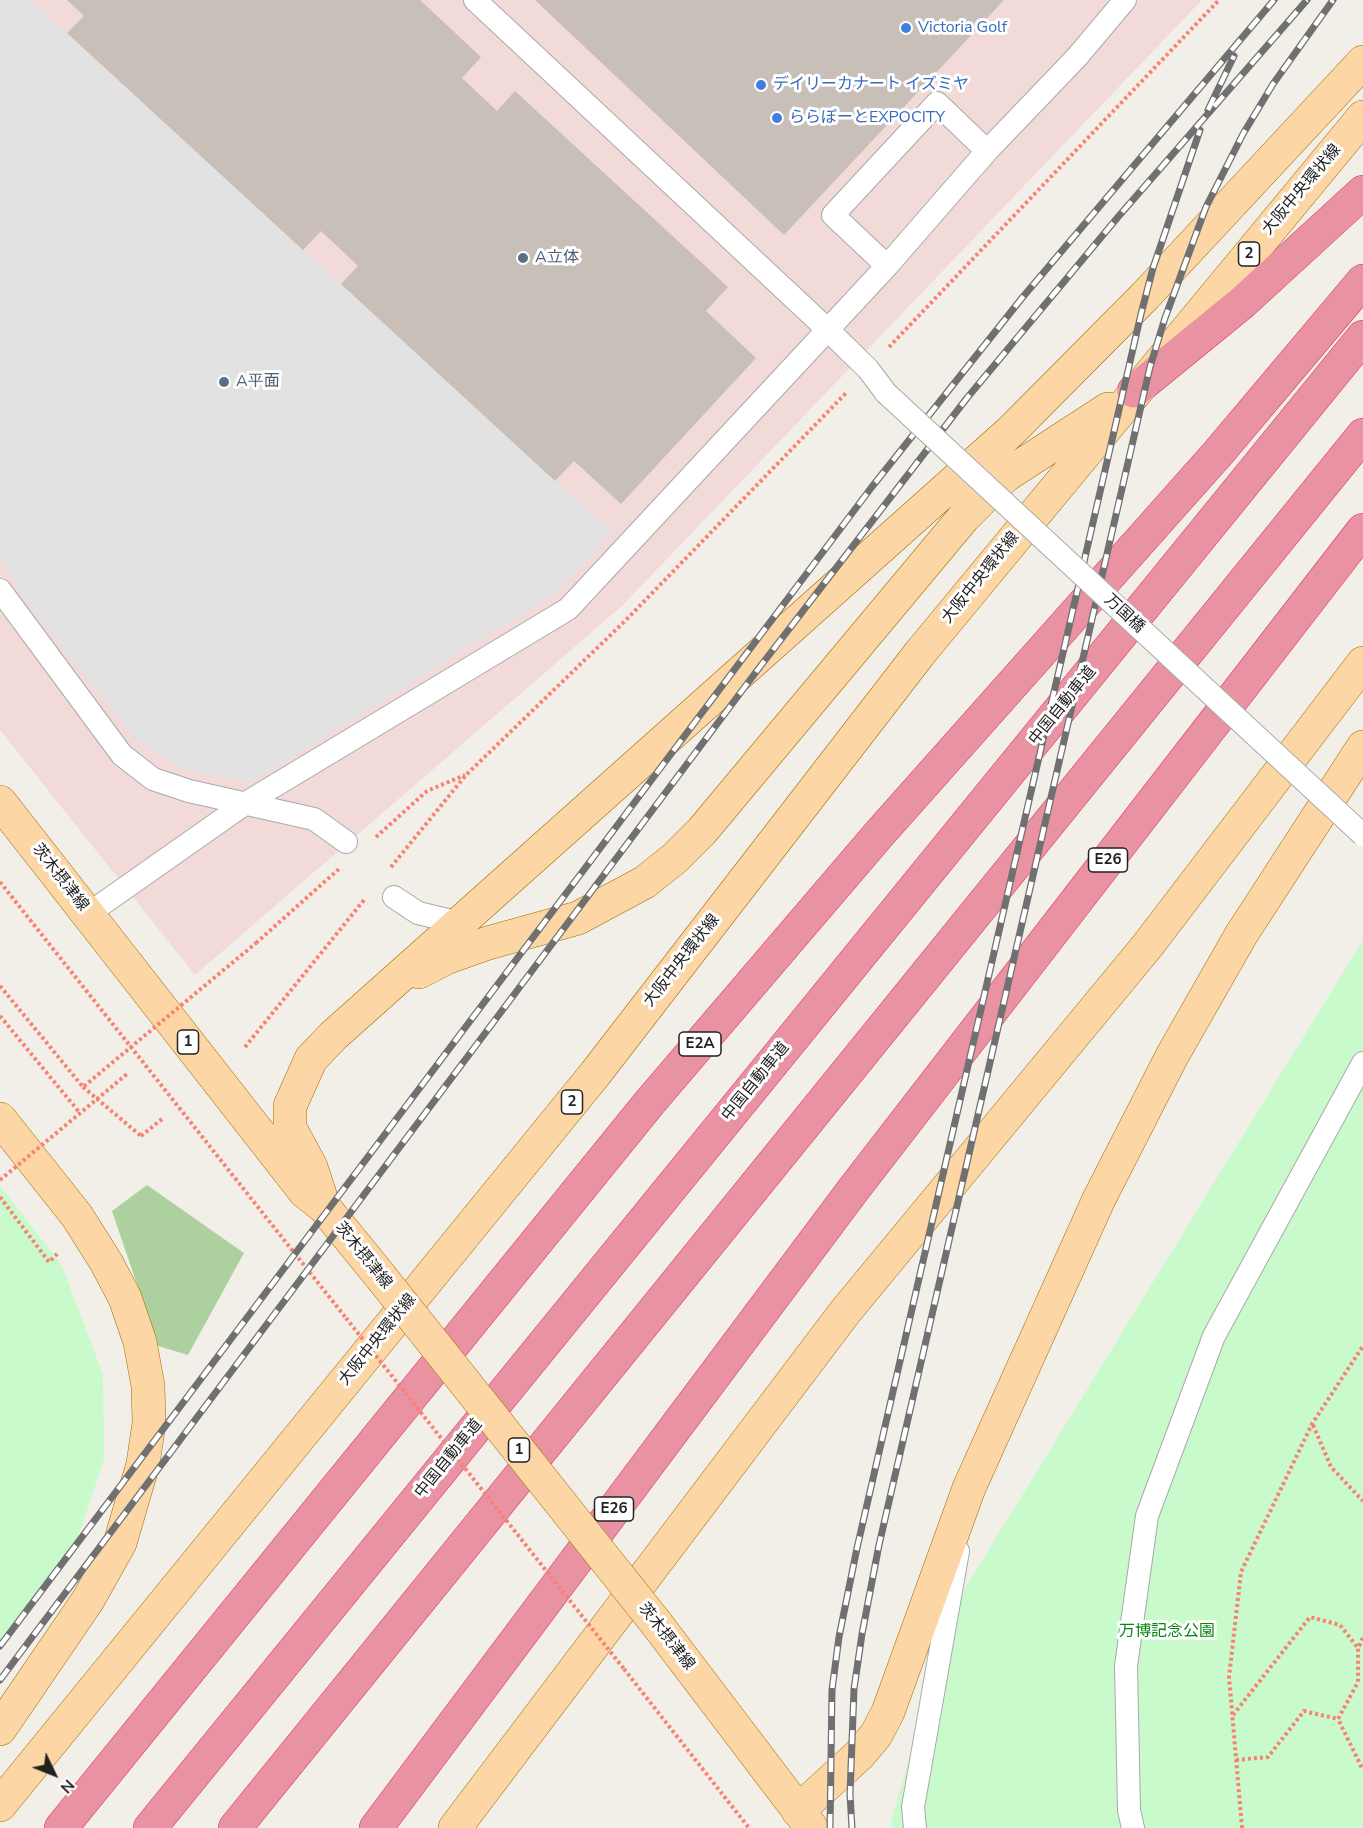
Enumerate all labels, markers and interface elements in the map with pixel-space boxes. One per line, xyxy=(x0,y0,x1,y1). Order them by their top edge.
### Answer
place label: Victoria Golf xyxy=(918,18,1007,38)
marker: Victoria Golf xyxy=(899,21,913,35)
place label: デイリーカナート イズミヤ xyxy=(773,75,969,95)
marker: デイリーカナート イズミヤ xyxy=(754,78,768,92)
place label: ららぽーとEXPOCITY xyxy=(789,108,945,128)
marker: ららぽーとEXPOCITY xyxy=(770,111,784,125)
street label: 大阪中央環状線 xyxy=(1259,141,1345,239)
road number: 2 xyxy=(1238,242,1260,266)
place label: A立体 xyxy=(535,248,579,268)
marker: A立体 xyxy=(516,251,530,265)
place label: A平面 xyxy=(236,372,280,392)
marker: A平面 xyxy=(217,375,231,389)
street label: 大阪中央環状線 xyxy=(938,528,1024,628)
street label: 万国橋 xyxy=(1100,591,1148,637)
street label: 中国自動車道 xyxy=(1025,663,1101,749)
street label: 茨木摂津線 xyxy=(28,841,92,915)
road number: E26 xyxy=(1088,848,1128,872)
street label: 大阪中央環状線 xyxy=(640,911,724,1011)
road number: 1 xyxy=(178,1030,198,1054)
road number: E2A xyxy=(679,1032,721,1056)
street label: 中国自動車道 xyxy=(718,1039,794,1125)
road number: 2 xyxy=(562,1090,582,1114)
street label: 茨木摂津線 xyxy=(330,1219,396,1293)
street label: 大阪中央環状線 xyxy=(335,1290,421,1390)
street label: 中国自動車道 xyxy=(411,1416,487,1502)
road number: 1 xyxy=(508,1438,530,1462)
road number: E26 xyxy=(594,1497,634,1521)
street label: 茨木摂津線 xyxy=(634,1600,698,1674)
park label: 万博記念公園 xyxy=(1119,1622,1215,1642)
north arrow xyxy=(24,1744,84,1804)
text: N xyxy=(55,1774,79,1798)

